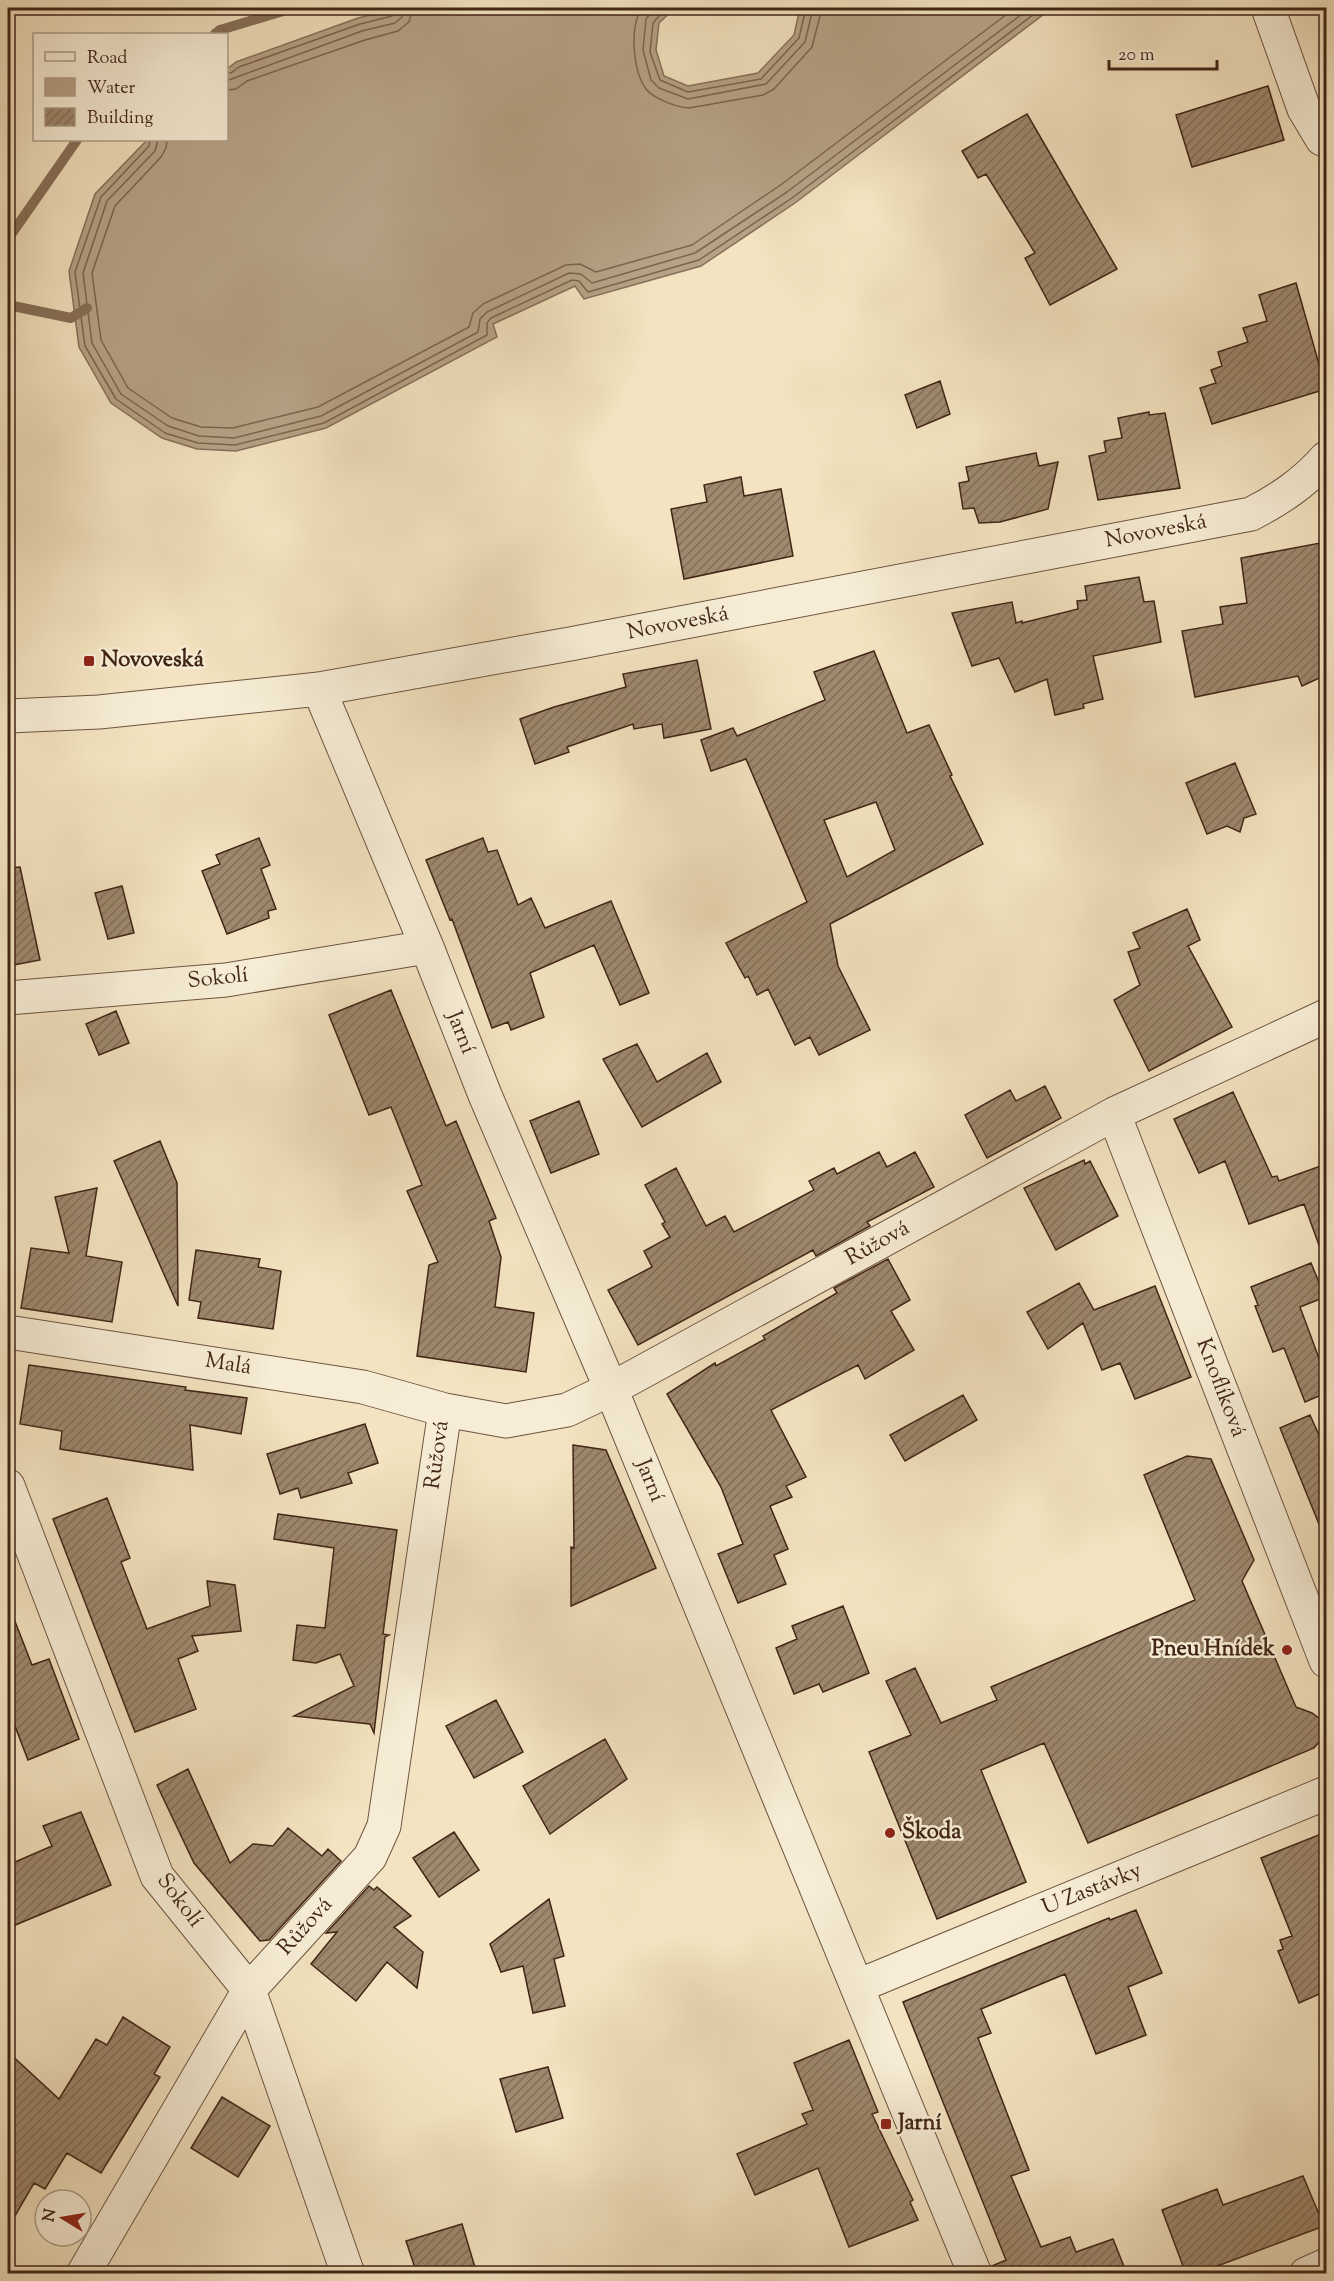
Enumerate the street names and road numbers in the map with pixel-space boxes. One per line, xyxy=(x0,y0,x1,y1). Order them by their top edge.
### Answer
street label: Novoveská xyxy=(1102,506,1210,558)
street label: Novoveská xyxy=(624,598,732,650)
street label: Sokolí xyxy=(186,960,250,998)
street label: Jarní xyxy=(437,1006,483,1059)
street label: Růžová xyxy=(840,1213,916,1275)
street label: Knoflíková xyxy=(1187,1334,1253,1442)
street label: Malá xyxy=(202,1346,254,1384)
street label: Růžová xyxy=(417,1419,459,1491)
street label: Jarní xyxy=(626,1454,672,1507)
street label: U Zastávky xyxy=(1037,1855,1147,1925)
street label: Sokolí xyxy=(148,1867,210,1935)
street label: Růžová xyxy=(271,1891,341,1963)

